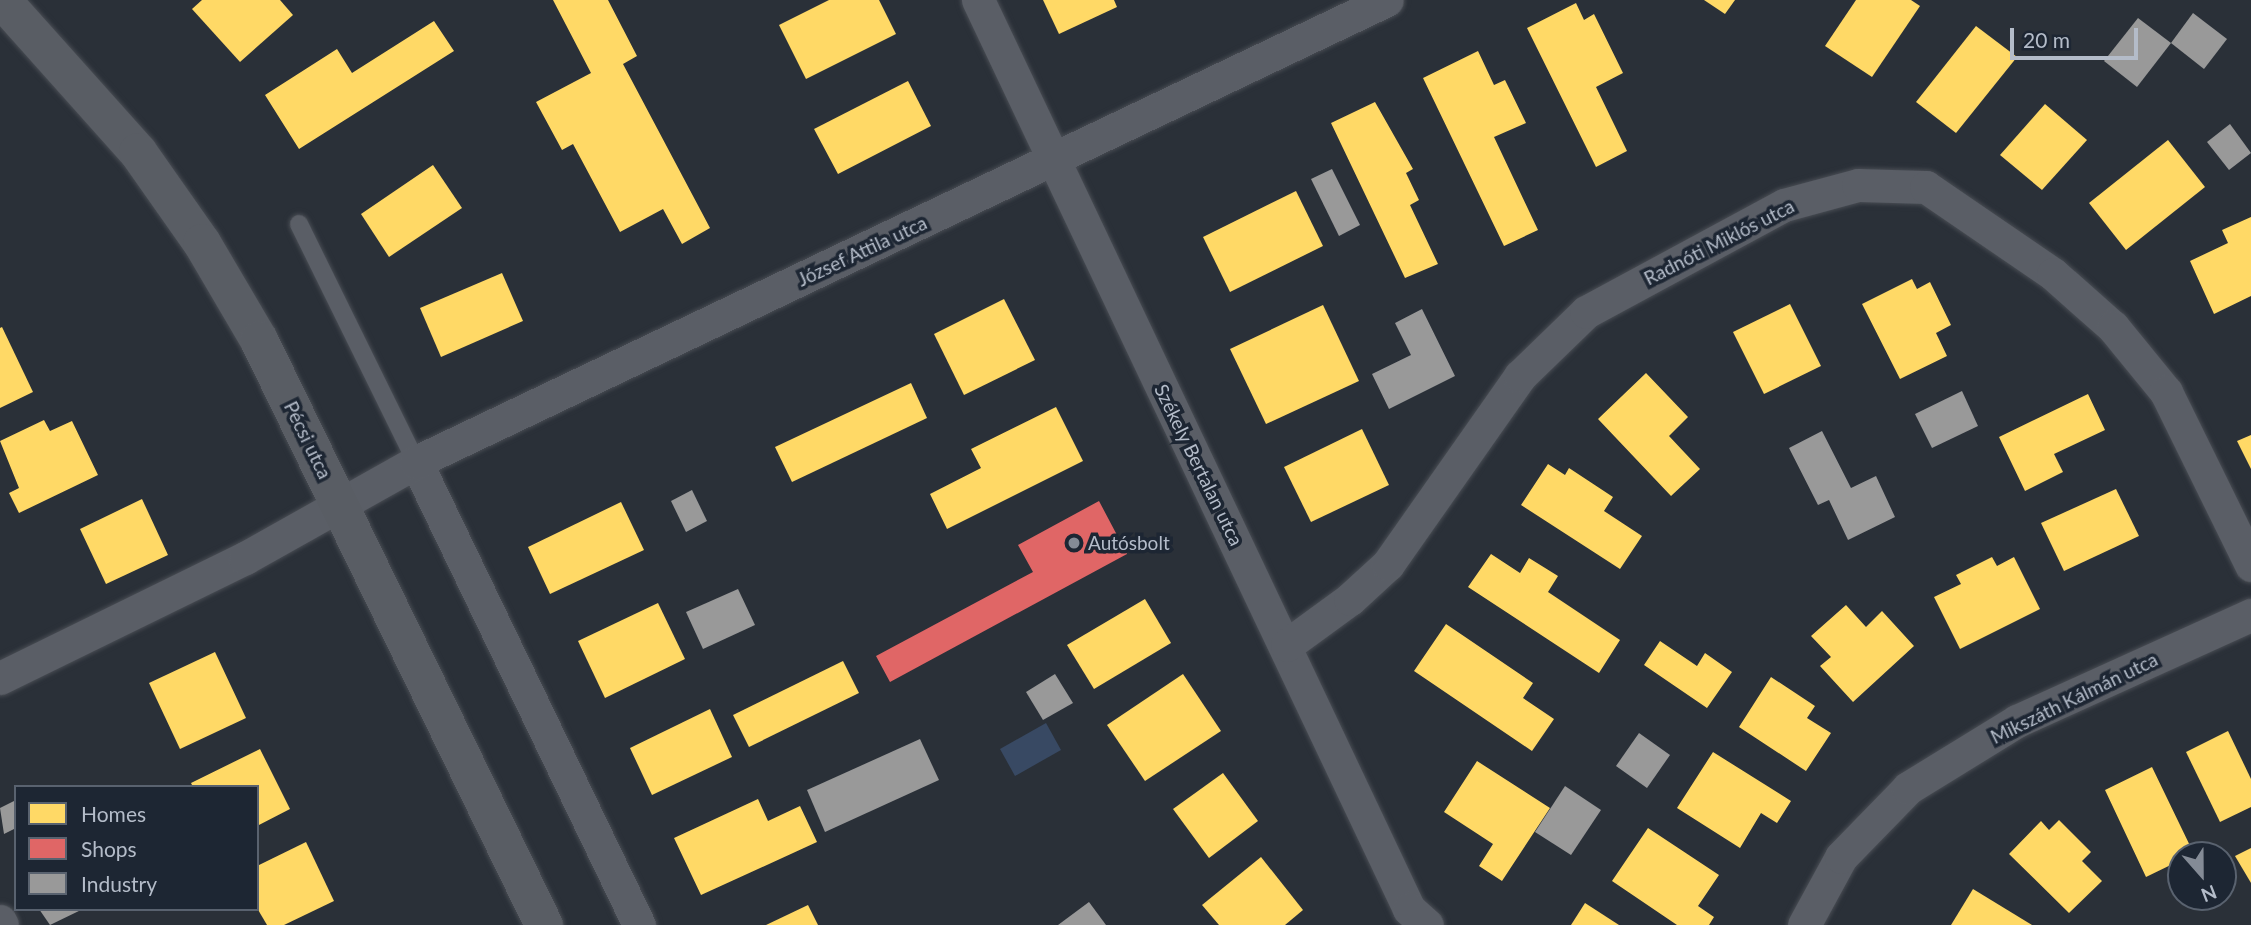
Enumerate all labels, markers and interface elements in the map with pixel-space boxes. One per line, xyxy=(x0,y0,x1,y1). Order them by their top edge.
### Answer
scale bar xyxy=(2013,14,2141,58)
text: 20 m xyxy=(2023,27,2070,52)
street label: Radnóti Miklós utca xyxy=(1640,194,1798,290)
street label: József Attila utca xyxy=(793,211,931,291)
street label: Székely Bertalan utca xyxy=(1150,380,1248,550)
street label: Pécsi utca xyxy=(279,397,337,483)
place label: Autósbolt xyxy=(1088,532,1170,554)
marker: Autósbolt xyxy=(1066,535,1082,551)
street label: Mikszáth Kálmán utca xyxy=(1987,648,2161,748)
legend xyxy=(14,785,259,911)
text: Homes xyxy=(81,801,146,826)
text: Shops xyxy=(81,836,137,861)
north arrow xyxy=(2167,841,2237,911)
text: Industry xyxy=(81,871,157,896)
text: N xyxy=(2198,881,2220,908)

